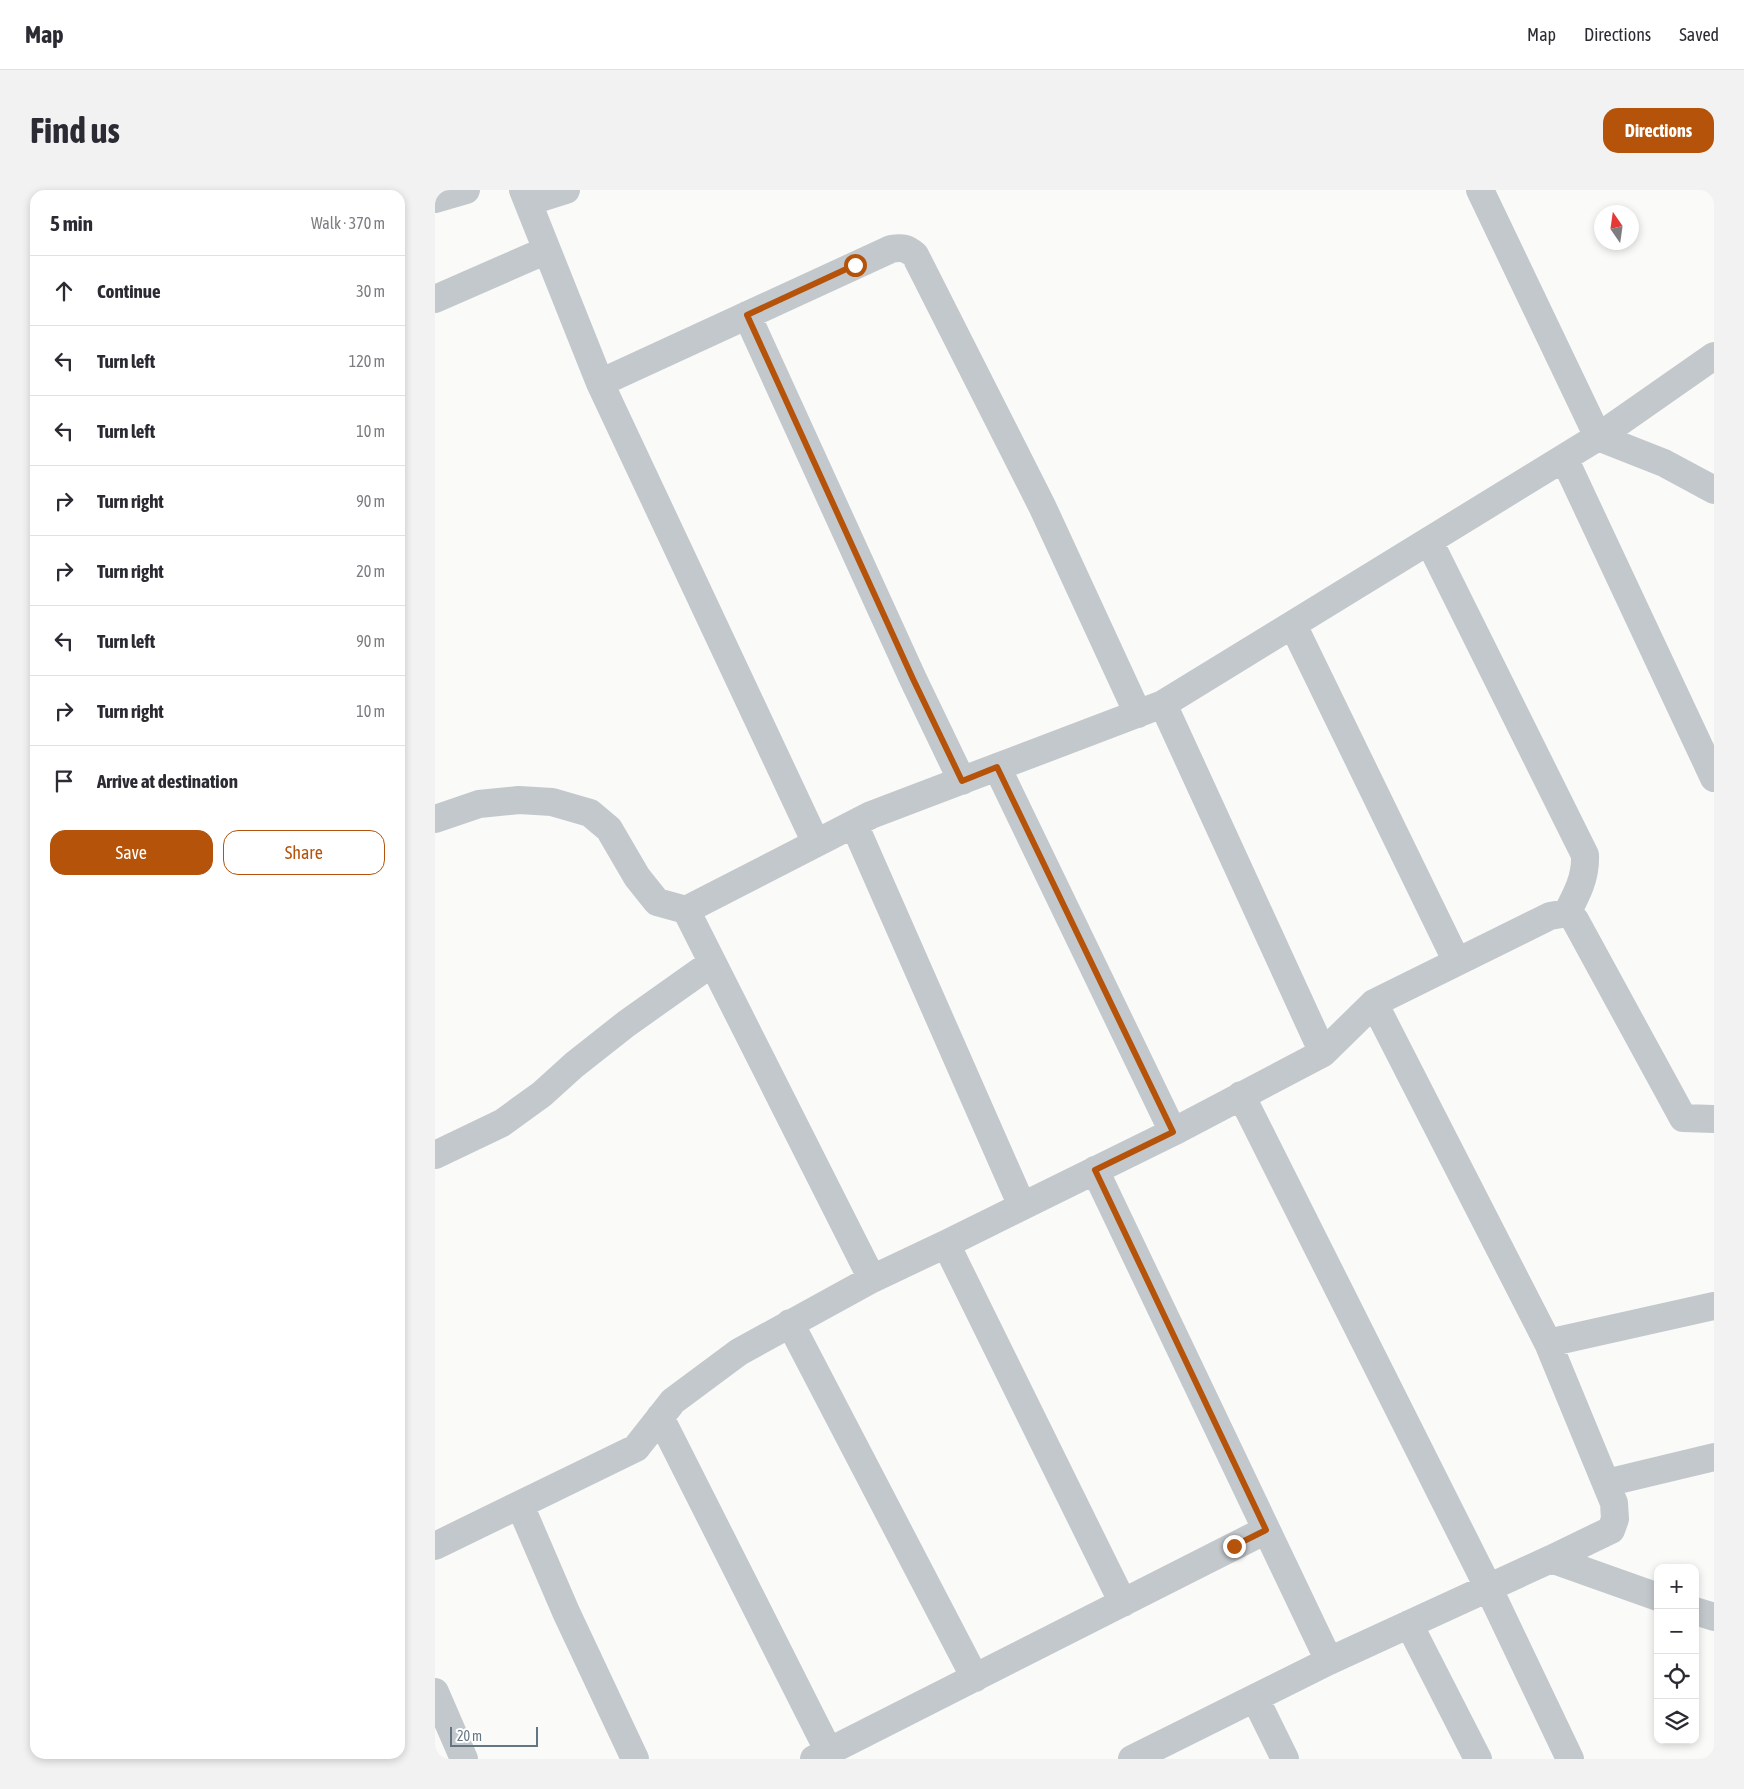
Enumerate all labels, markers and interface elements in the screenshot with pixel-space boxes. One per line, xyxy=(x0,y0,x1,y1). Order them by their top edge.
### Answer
text: Map xyxy=(25,21,64,48)
text: Map xyxy=(1527,24,1556,45)
text: Directions xyxy=(1584,24,1651,45)
text: Saved xyxy=(1679,24,1719,45)
button: Directions xyxy=(1603,108,1714,153)
text: Find us xyxy=(30,110,120,150)
north arrow xyxy=(1594,205,1639,250)
text: 5 min xyxy=(50,211,93,235)
text: Walk · 370 m xyxy=(311,214,385,232)
route start xyxy=(844,254,867,277)
icon: ahead xyxy=(50,277,78,305)
text: Continue xyxy=(97,280,161,302)
text: 30 m xyxy=(356,282,385,300)
icon: left xyxy=(50,347,78,375)
text: Turn left xyxy=(97,350,155,372)
text: 120 m xyxy=(349,352,385,370)
icon: left xyxy=(50,417,78,445)
text: Turn left xyxy=(97,420,155,442)
text: 10 m xyxy=(356,422,385,440)
icon: right xyxy=(50,487,78,515)
text: Turn right xyxy=(97,490,164,512)
text: 90 m xyxy=(356,492,385,510)
icon: right xyxy=(50,557,78,585)
text: Turn right xyxy=(97,560,164,582)
text: 20 m xyxy=(356,562,385,580)
icon: left xyxy=(50,627,78,655)
text: Turn left xyxy=(97,630,155,652)
text: 90 m xyxy=(356,632,385,650)
icon: right xyxy=(50,697,78,725)
text: Turn right xyxy=(97,700,164,722)
text: 10 m xyxy=(356,702,385,720)
icon: arrive xyxy=(50,767,78,795)
text: Arrive at destination xyxy=(97,770,238,792)
button: Save xyxy=(50,830,213,875)
button: Share xyxy=(223,830,385,875)
route end xyxy=(1223,1535,1246,1558)
map controls xyxy=(1654,1564,1699,1744)
button: + xyxy=(1654,1564,1699,1609)
button: − xyxy=(1654,1609,1699,1654)
button: locate xyxy=(1654,1654,1699,1699)
button: layers xyxy=(1654,1699,1699,1744)
scale bar xyxy=(450,1724,537,1747)
text: 20 m xyxy=(457,1728,482,1744)

